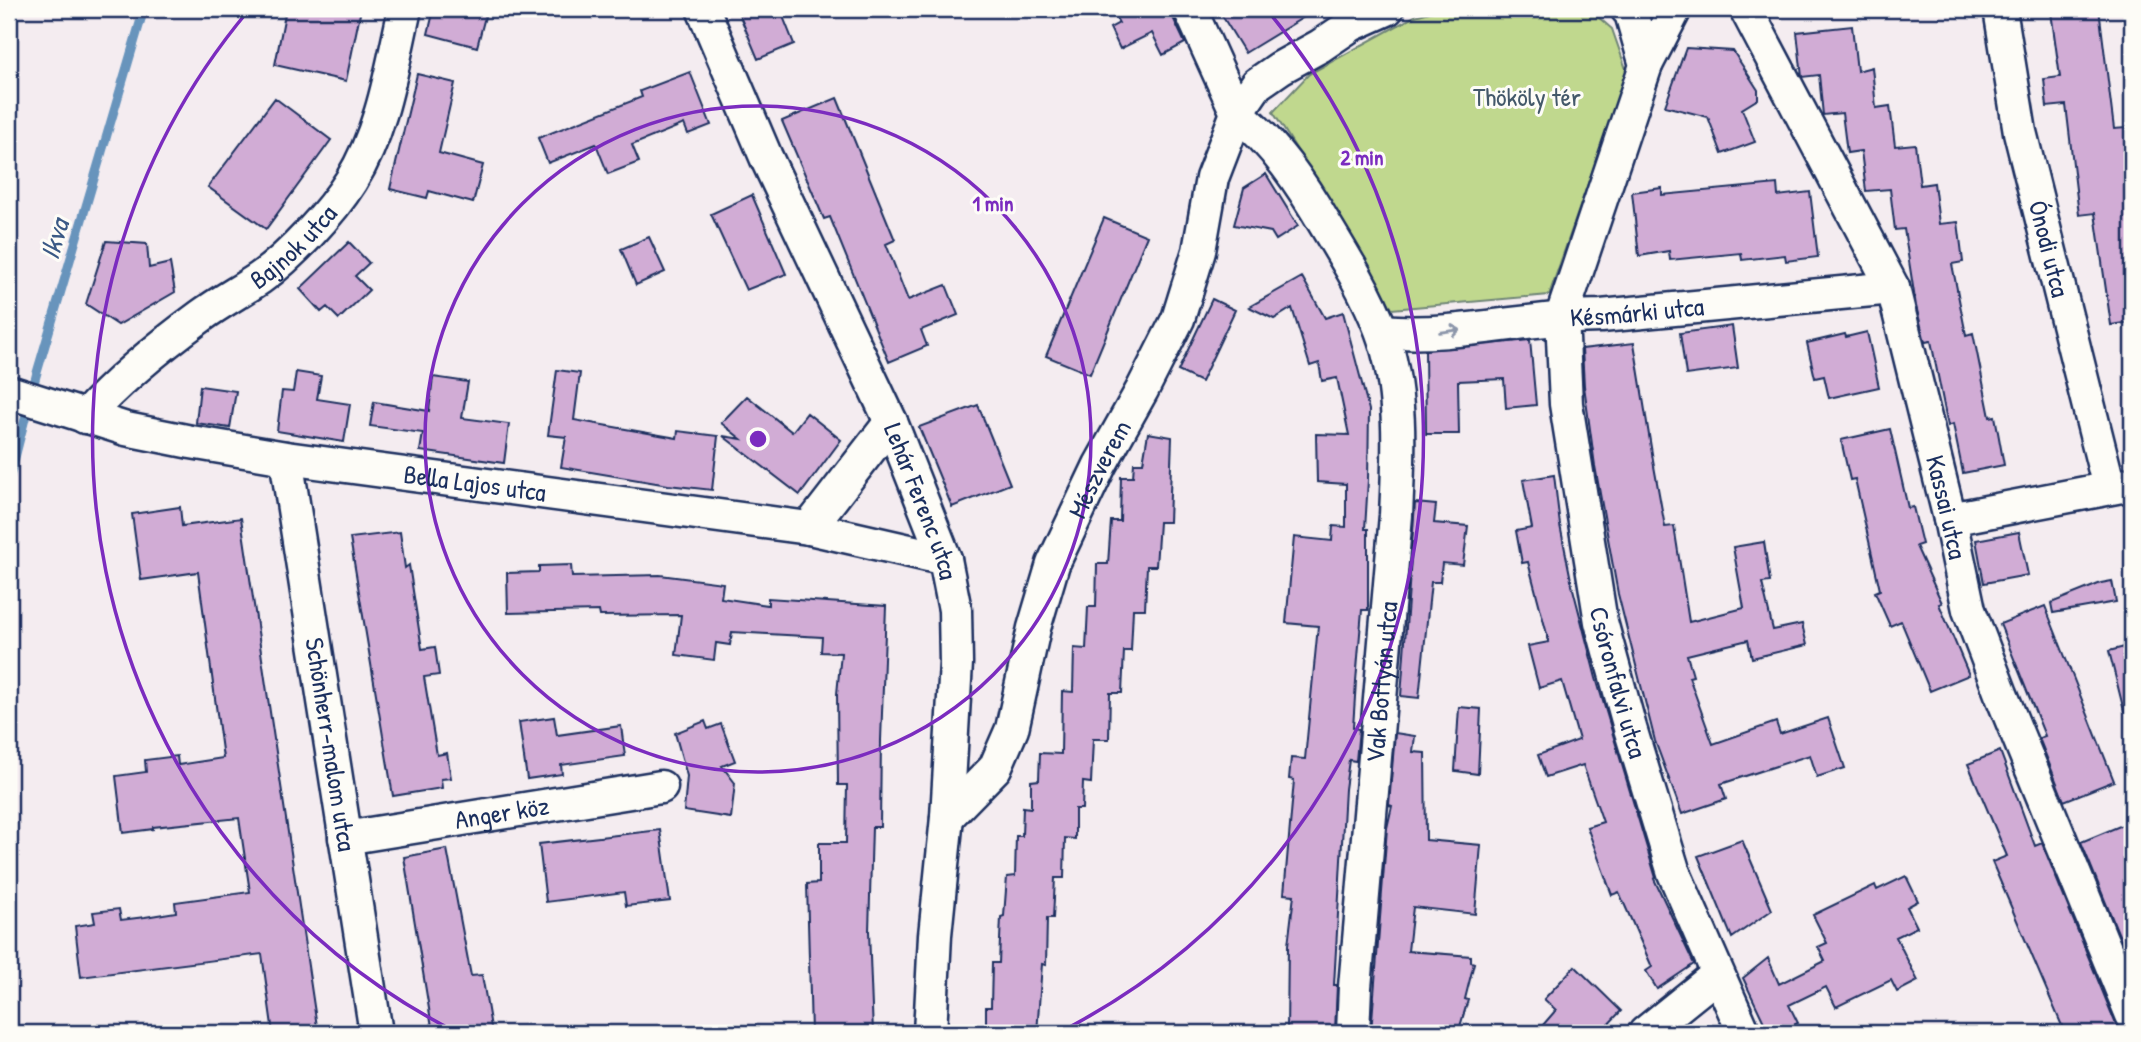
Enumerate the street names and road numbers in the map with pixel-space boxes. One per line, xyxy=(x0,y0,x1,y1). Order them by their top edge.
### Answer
street label: Bajnok utca xyxy=(243,197,344,297)
street label: Ónodi utca xyxy=(2021,197,2079,301)
street label: Késmárki utca xyxy=(1569,288,1705,334)
street label: Mészverem xyxy=(1059,413,1139,524)
street label: Lehár Ferenc utca xyxy=(876,418,967,582)
street label: Kassai utca xyxy=(1918,452,1976,562)
street label: Bella Lajos utca xyxy=(402,456,548,510)
street label: Vak Bottyán utca xyxy=(1357,600,1405,764)
street label: Csóronfalvi utca xyxy=(1582,604,1656,762)
street label: Schönherr-malom utca xyxy=(297,635,365,854)
street label: Anger köz xyxy=(452,787,551,837)

